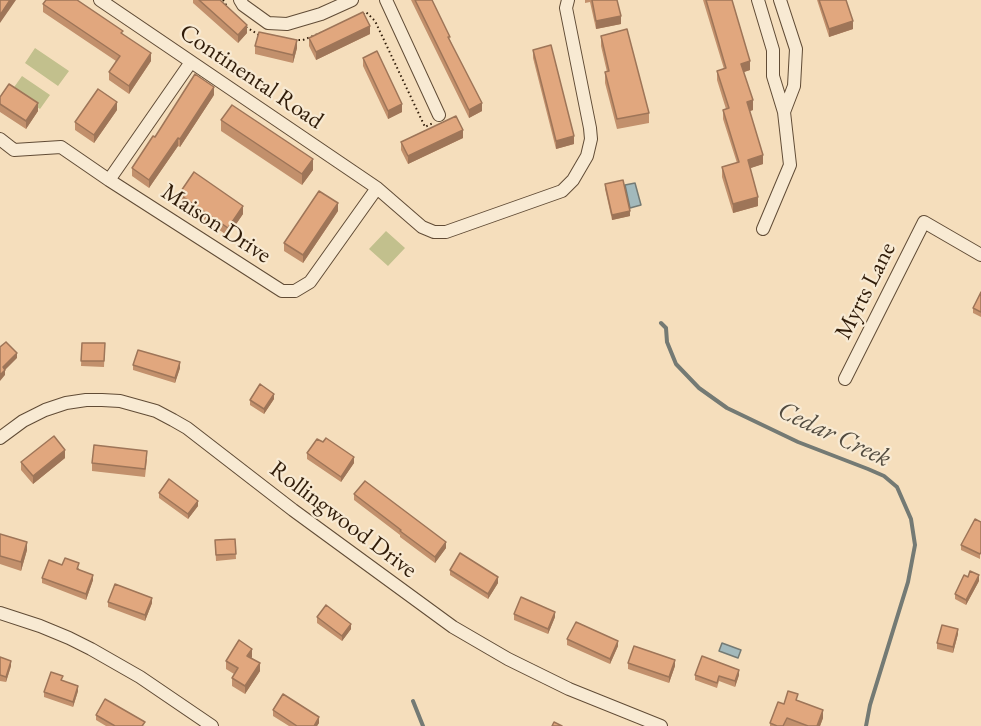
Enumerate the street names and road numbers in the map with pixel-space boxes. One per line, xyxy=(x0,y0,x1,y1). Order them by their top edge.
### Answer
street label: Continental Road xyxy=(173,18,329,136)
street label: Maison Drive xyxy=(156,178,276,270)
street label: Myrts Lane xyxy=(829,238,903,344)
street label: Rollingwood Drive xyxy=(264,455,422,585)

